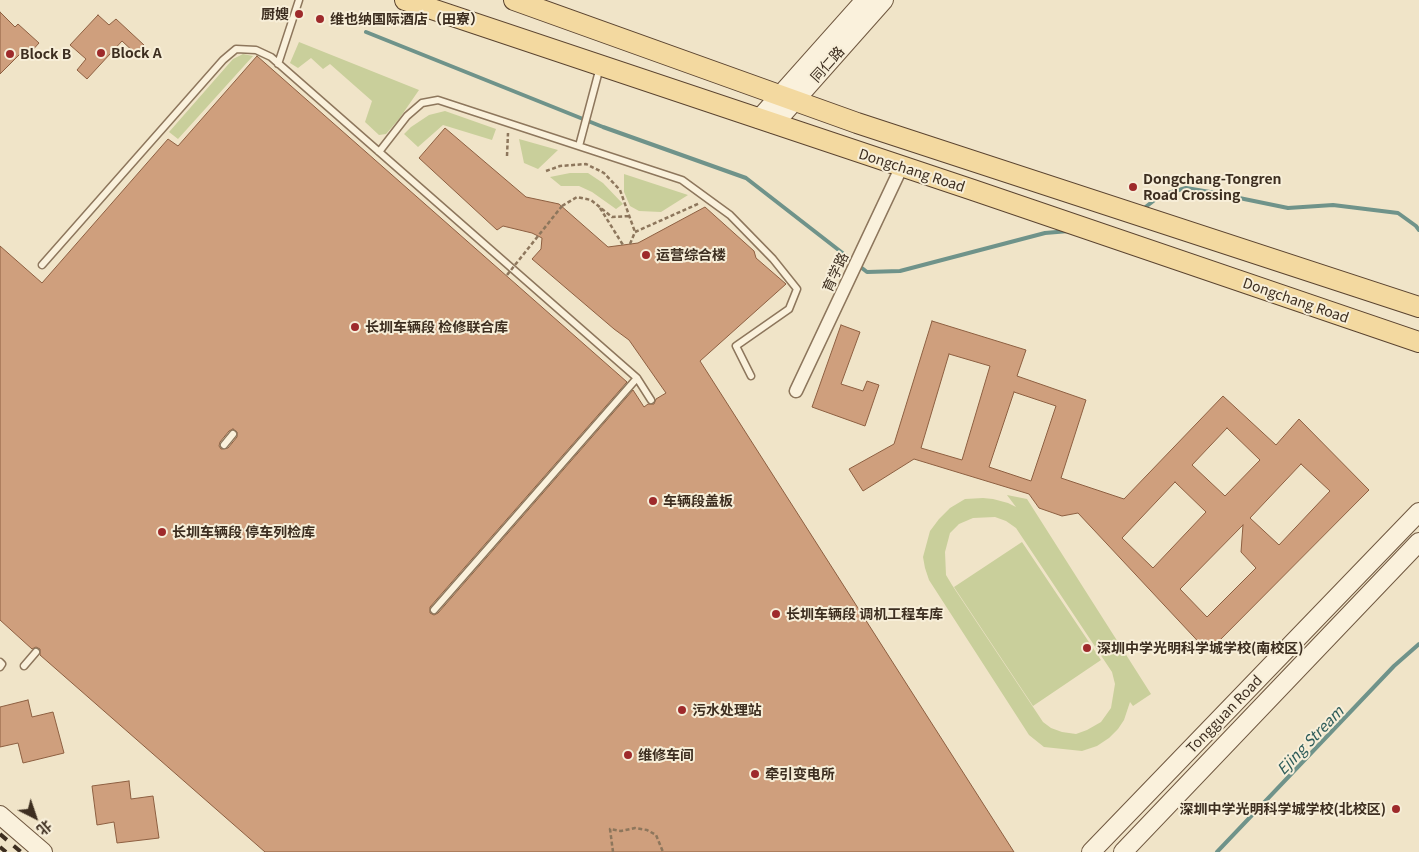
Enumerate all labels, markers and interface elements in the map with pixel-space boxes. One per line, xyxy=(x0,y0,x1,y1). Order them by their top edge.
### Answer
place label: 厨嫂 xyxy=(261,6,289,22)
marker: 厨嫂 xyxy=(293,8,305,20)
place label: 维也纳国际酒店（田寮） xyxy=(330,11,484,27)
marker: 维也纳国际酒店（田寮） xyxy=(314,13,326,25)
street label: 同仁路 xyxy=(807,43,847,85)
place label: Block A xyxy=(111,45,162,61)
place label: Block B xyxy=(20,46,71,62)
marker: Block A xyxy=(95,47,107,59)
marker: Block B xyxy=(4,48,16,60)
street label: Dongchang Road xyxy=(857,145,967,195)
place label: Dongchang-Tongren Road Crossing xyxy=(1143,171,1282,203)
marker: Dongchang-Tongren Road Crossing xyxy=(1127,181,1139,193)
place label: 运营综合楼 xyxy=(656,247,726,263)
marker: 运营综合楼 xyxy=(640,249,652,261)
street label: 育学路 xyxy=(819,249,851,295)
street label: Dongchang Road xyxy=(1241,274,1351,326)
place label: 长圳车辆段 检修联合库 xyxy=(365,319,508,335)
marker: 长圳车辆段 检修联合库 xyxy=(349,321,361,333)
place label: 车辆段盖板 xyxy=(663,493,733,509)
marker: 车辆段盖板 xyxy=(647,495,659,507)
place label: 长圳车辆段 停车列检库 xyxy=(172,524,315,540)
marker: 长圳车辆段 停车列检库 xyxy=(156,526,168,538)
place label: 长圳车辆段 调机工程车库 xyxy=(786,606,943,622)
marker: 长圳车辆段 调机工程车库 xyxy=(770,608,782,620)
place label: 深圳中学光明科学城学校(南校区) xyxy=(1097,640,1304,656)
marker: 深圳中学光明科学城学校(南校区) xyxy=(1081,642,1093,654)
street label: Tongguan Road xyxy=(1183,672,1265,756)
place label: 污水处理站 xyxy=(692,702,762,718)
water label: Ejing Stream xyxy=(1273,702,1347,778)
marker: 污水处理站 xyxy=(676,704,688,716)
place label: 维修车间 xyxy=(638,747,694,763)
marker: 维修车间 xyxy=(622,749,634,761)
place label: 牵引变电所 xyxy=(765,766,835,782)
marker: 牵引变电所 xyxy=(749,768,761,780)
north arrow xyxy=(10,792,60,842)
place label: 深圳中学光明科学城学校(北校区) xyxy=(1179,801,1386,817)
marker: 深圳中学光明科学城学校(北校区) xyxy=(1390,803,1402,815)
text: 北 xyxy=(33,816,57,840)

